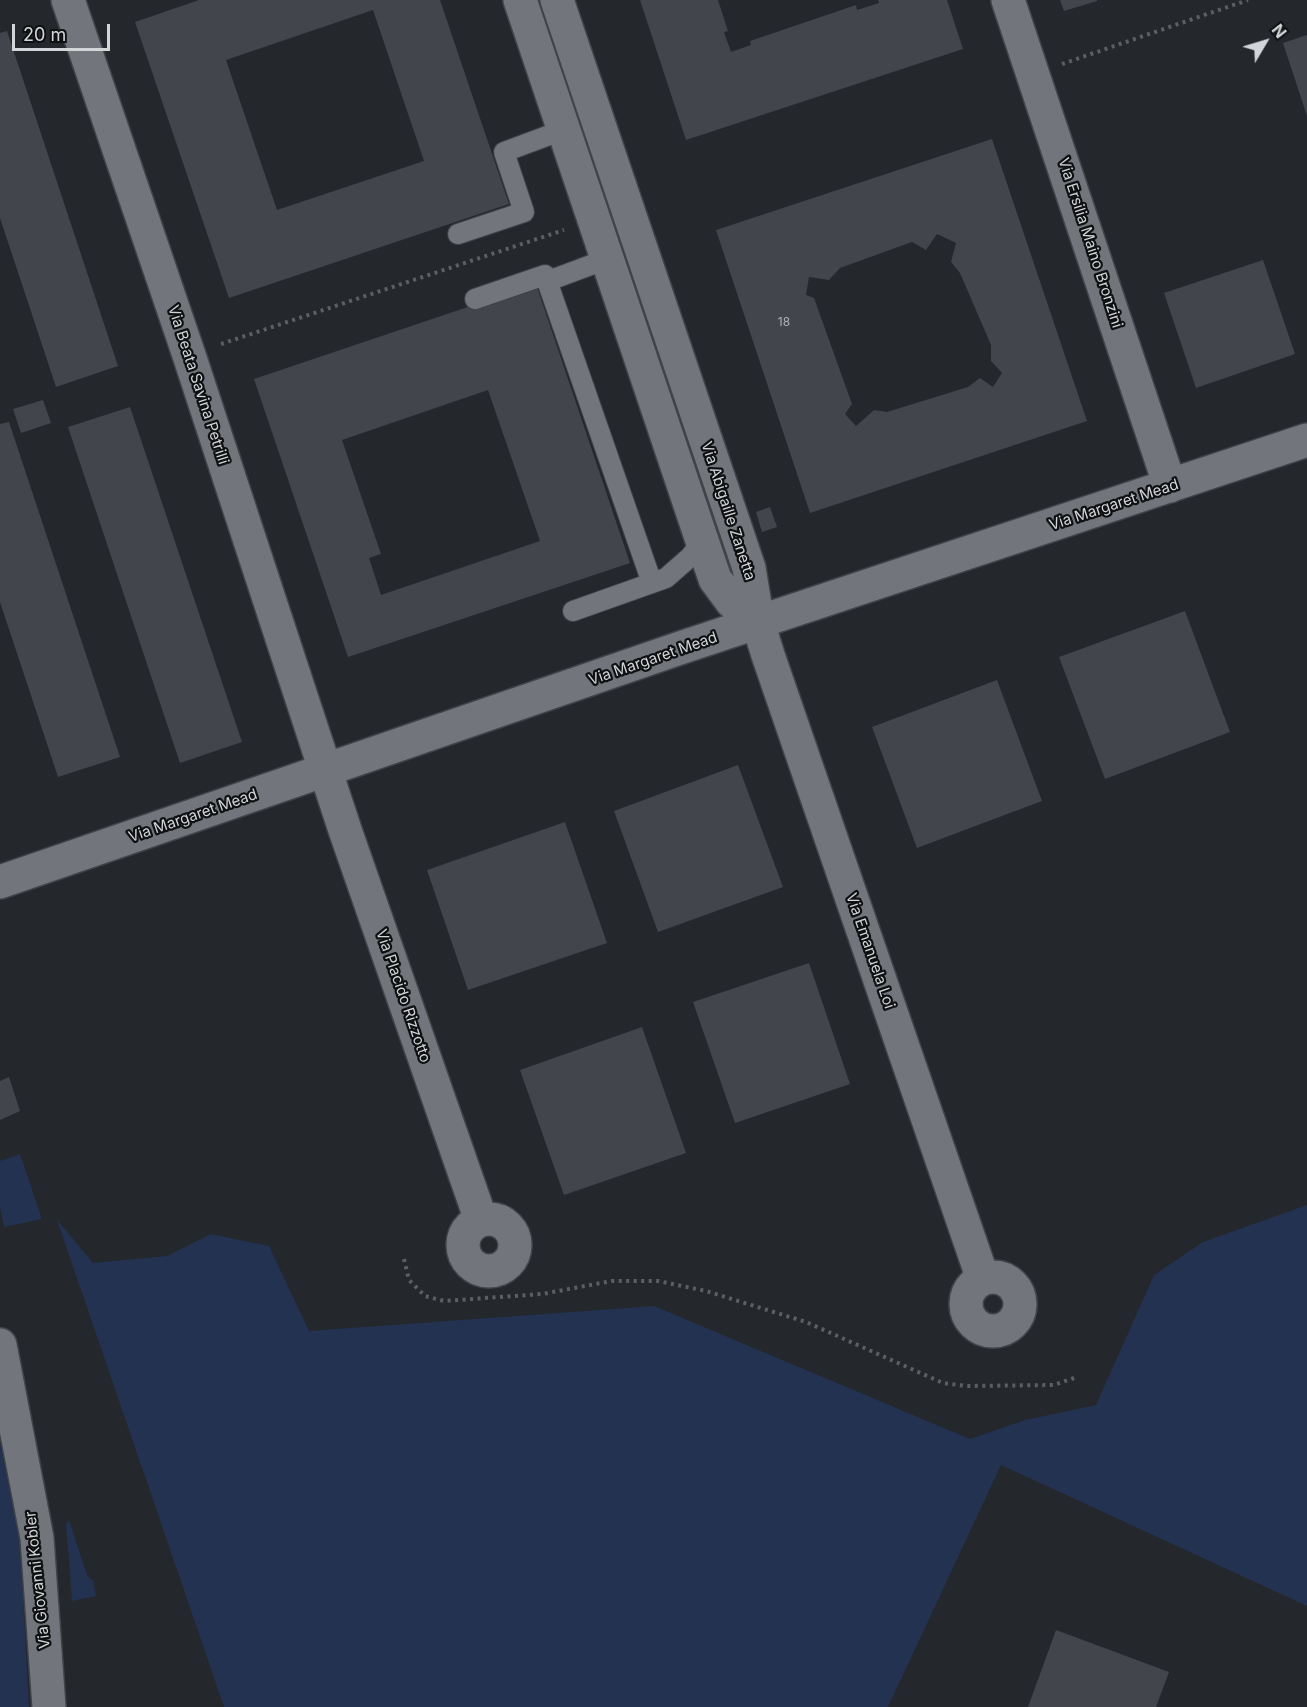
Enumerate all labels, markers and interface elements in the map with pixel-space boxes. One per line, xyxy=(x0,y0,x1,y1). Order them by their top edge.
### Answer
scale bar xyxy=(15,12,112,50)
north arrow xyxy=(1235,12,1295,72)
text: N xyxy=(1268,20,1291,42)
text: 20 m xyxy=(23,24,66,45)
street label: Via Ersilia Maino Bronzini xyxy=(1054,156,1126,330)
street label: Via Beata Savina Petrilli xyxy=(164,303,232,467)
house number: 18 xyxy=(778,315,790,329)
street label: Via Abigaille Zanetta xyxy=(697,439,759,583)
street label: Via Margaret Mead xyxy=(1047,476,1181,534)
street label: Via Margaret Mead xyxy=(586,629,720,689)
street label: Via Margaret Mead xyxy=(126,786,260,846)
street label: Via Emanuela Loi xyxy=(842,891,898,1011)
street label: Via Placido Rizzotto xyxy=(372,927,434,1065)
street label: Via Giovanni Kobler xyxy=(22,1510,54,1650)

